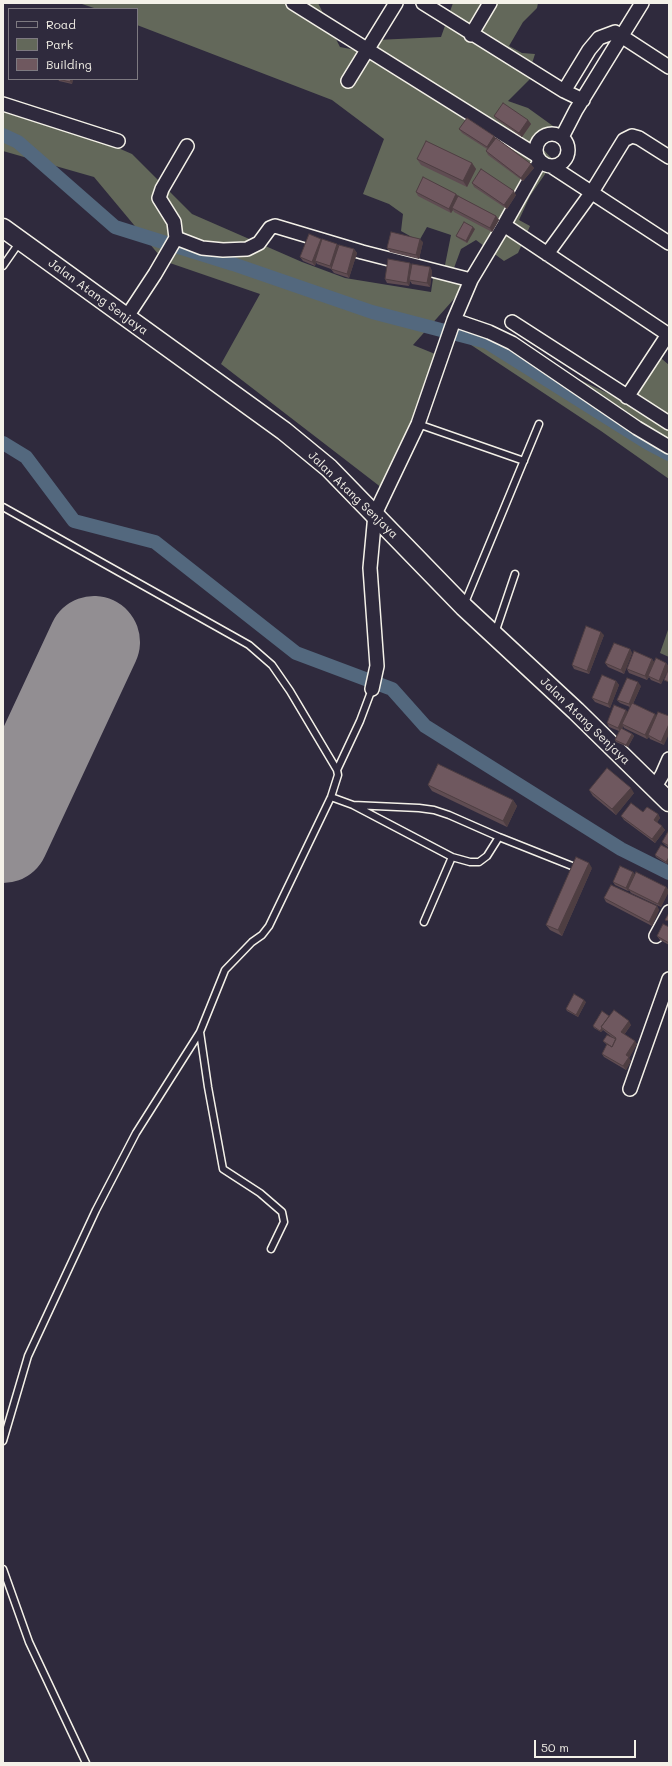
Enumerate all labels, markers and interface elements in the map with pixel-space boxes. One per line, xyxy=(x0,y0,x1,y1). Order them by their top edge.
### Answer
legend xyxy=(8,8,138,80)
text: Road xyxy=(46,16,76,32)
text: Park xyxy=(46,36,73,52)
text: Building xyxy=(46,56,92,72)
street label: Jalan Atang Senjaya xyxy=(45,256,151,338)
street label: Jalan Atang Senjaya xyxy=(305,448,401,542)
street label: Jalan Atang Senjaya xyxy=(537,674,633,768)
scale bar xyxy=(536,1732,638,1758)
text: 50 m xyxy=(541,1739,569,1755)

